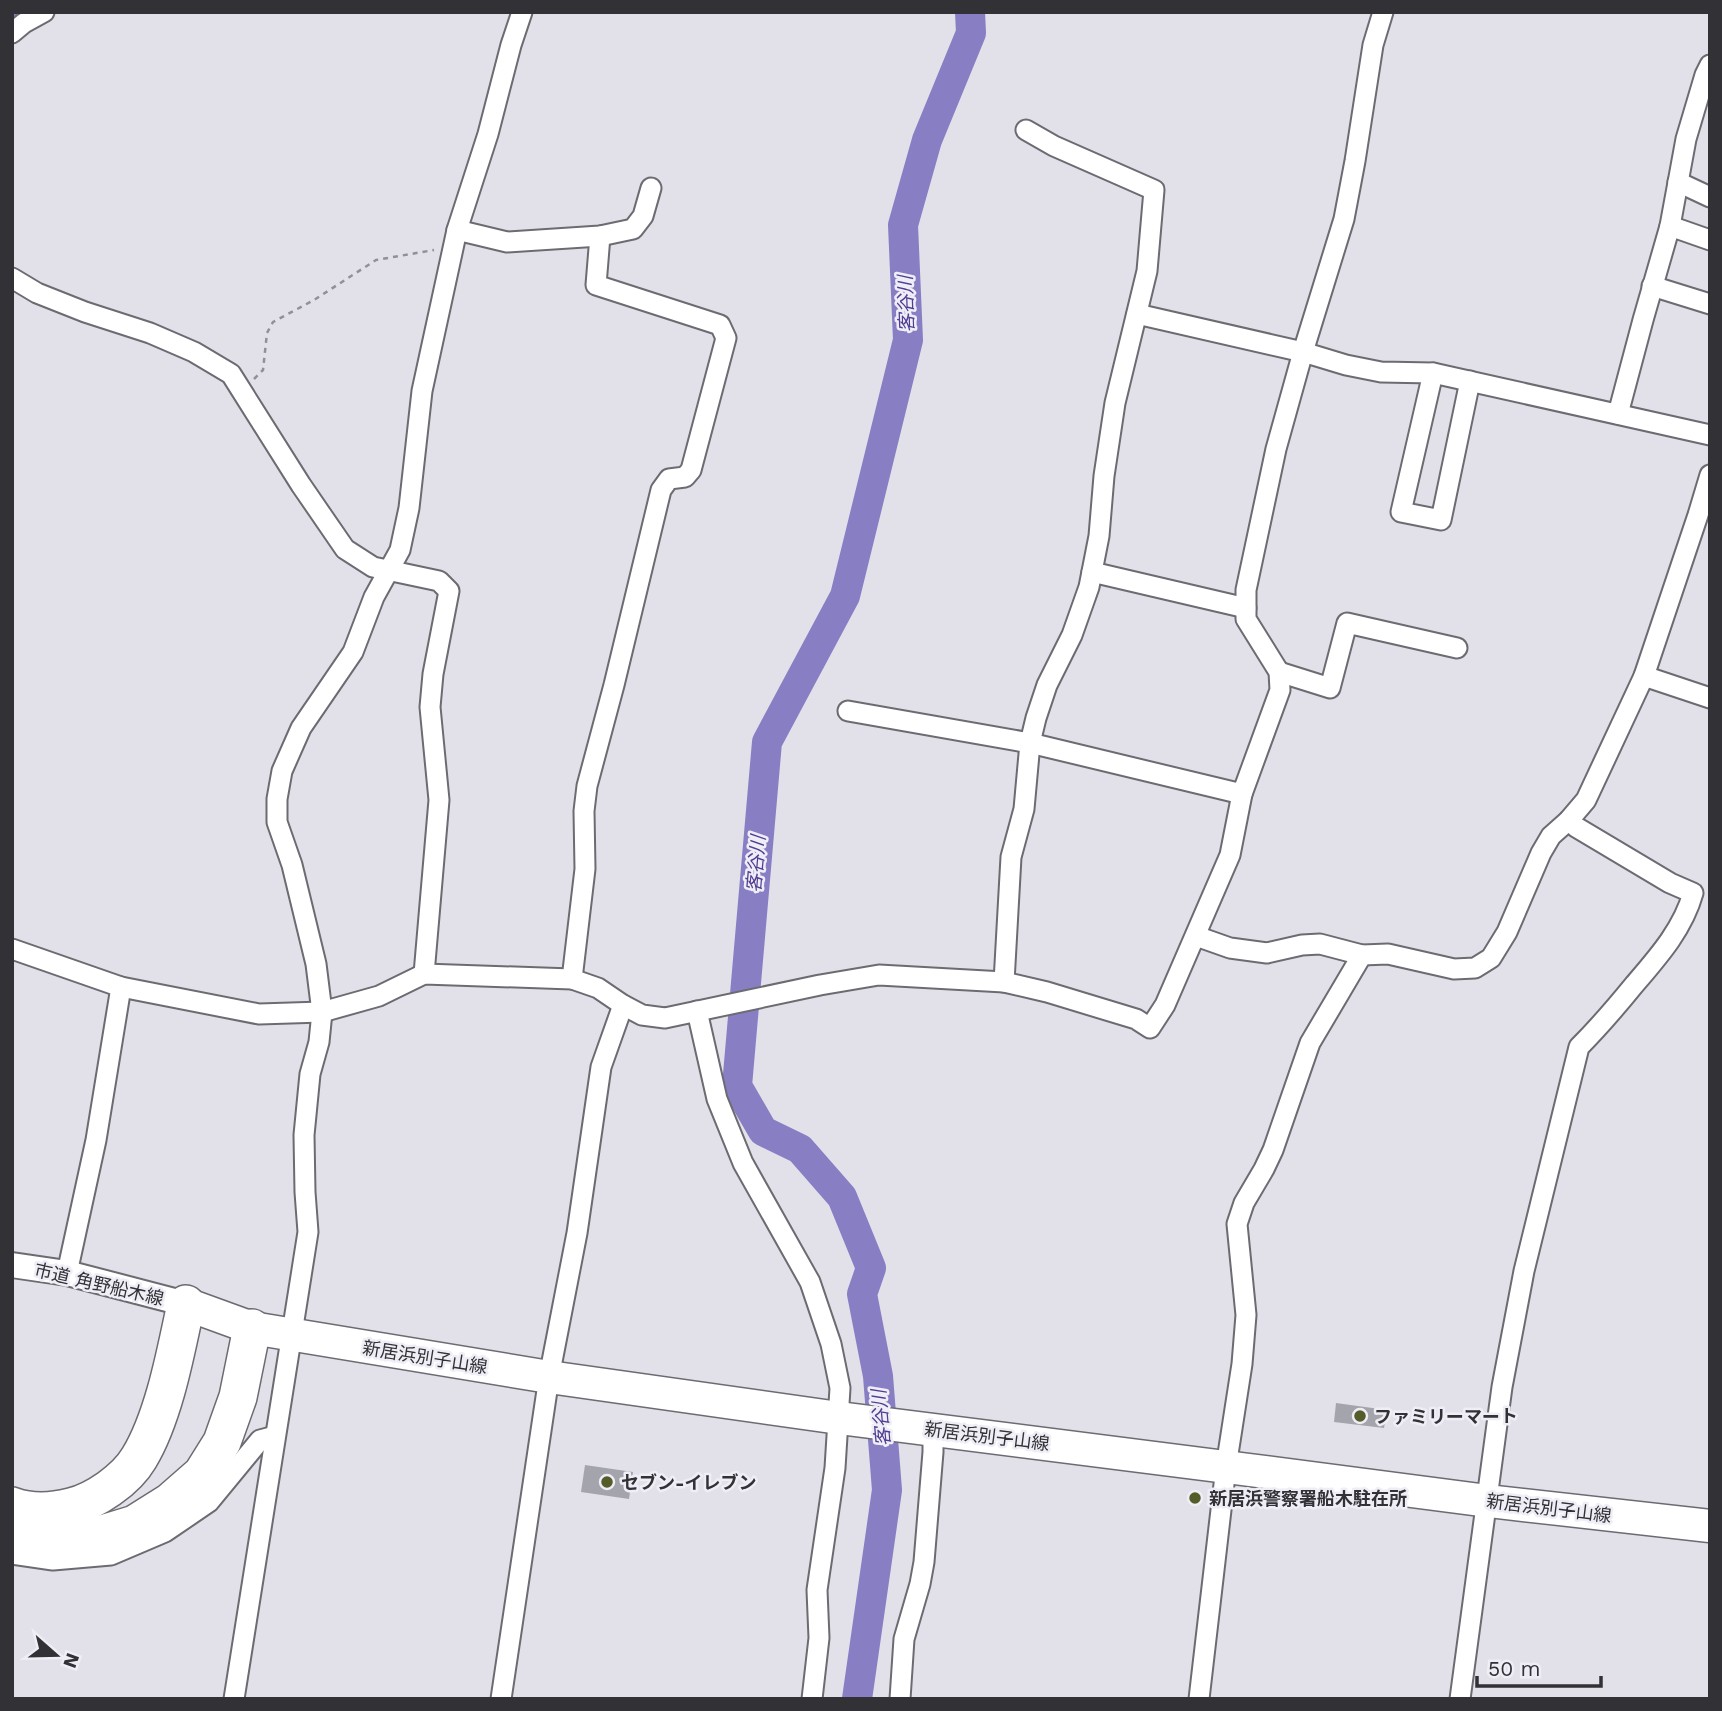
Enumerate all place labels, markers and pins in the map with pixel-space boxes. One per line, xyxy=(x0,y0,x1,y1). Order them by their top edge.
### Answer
place label: ファミリーマート xyxy=(1374,1406,1518,1427)
marker: ファミリーマート xyxy=(1352,1408,1368,1424)
place label: セブン-イレブン xyxy=(621,1472,757,1493)
marker: セブン-イレブン xyxy=(599,1474,615,1490)
place label: 新居浜警察署船木駐在所 xyxy=(1209,1488,1407,1509)
marker: 新居浜警察署船木駐在所 xyxy=(1187,1490,1203,1506)

